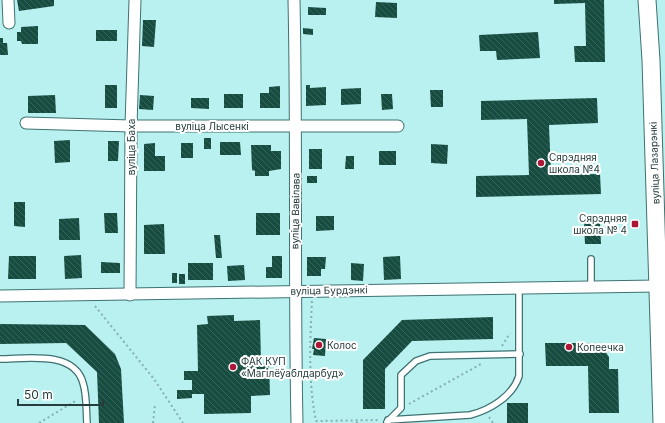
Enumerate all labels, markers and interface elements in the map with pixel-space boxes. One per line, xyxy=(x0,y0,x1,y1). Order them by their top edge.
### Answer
street label: вуліца Баха xyxy=(125,119,137,175)
street label: вуліца Лысенкі xyxy=(175,120,249,132)
street label: вуліца Лазарэнкі xyxy=(647,122,661,204)
place label: Сярэдняя школа №4 xyxy=(549,151,600,175)
marker: Сярэдняя школа №4 xyxy=(536,158,546,168)
street label: вуліца Вавілава xyxy=(288,173,302,249)
place label: Сярэдняя школа № 4 xyxy=(573,212,627,236)
marker: Сярэдняя школа № 4 xyxy=(630,219,640,229)
street label: вуліца Бурдэнкі xyxy=(290,283,368,297)
place label: Колос xyxy=(327,339,357,351)
marker: Колос xyxy=(314,340,324,350)
place label: Копеечка xyxy=(577,341,624,353)
marker: Копеечка xyxy=(564,342,574,352)
place label: ФАК КУП «Магілёўаблдарбуд» xyxy=(241,355,344,379)
marker: ФАК КУП «Магілёўаблдарбуд» xyxy=(228,362,238,372)
scale bar xyxy=(18,381,103,407)
text: 50 m xyxy=(24,387,53,402)

